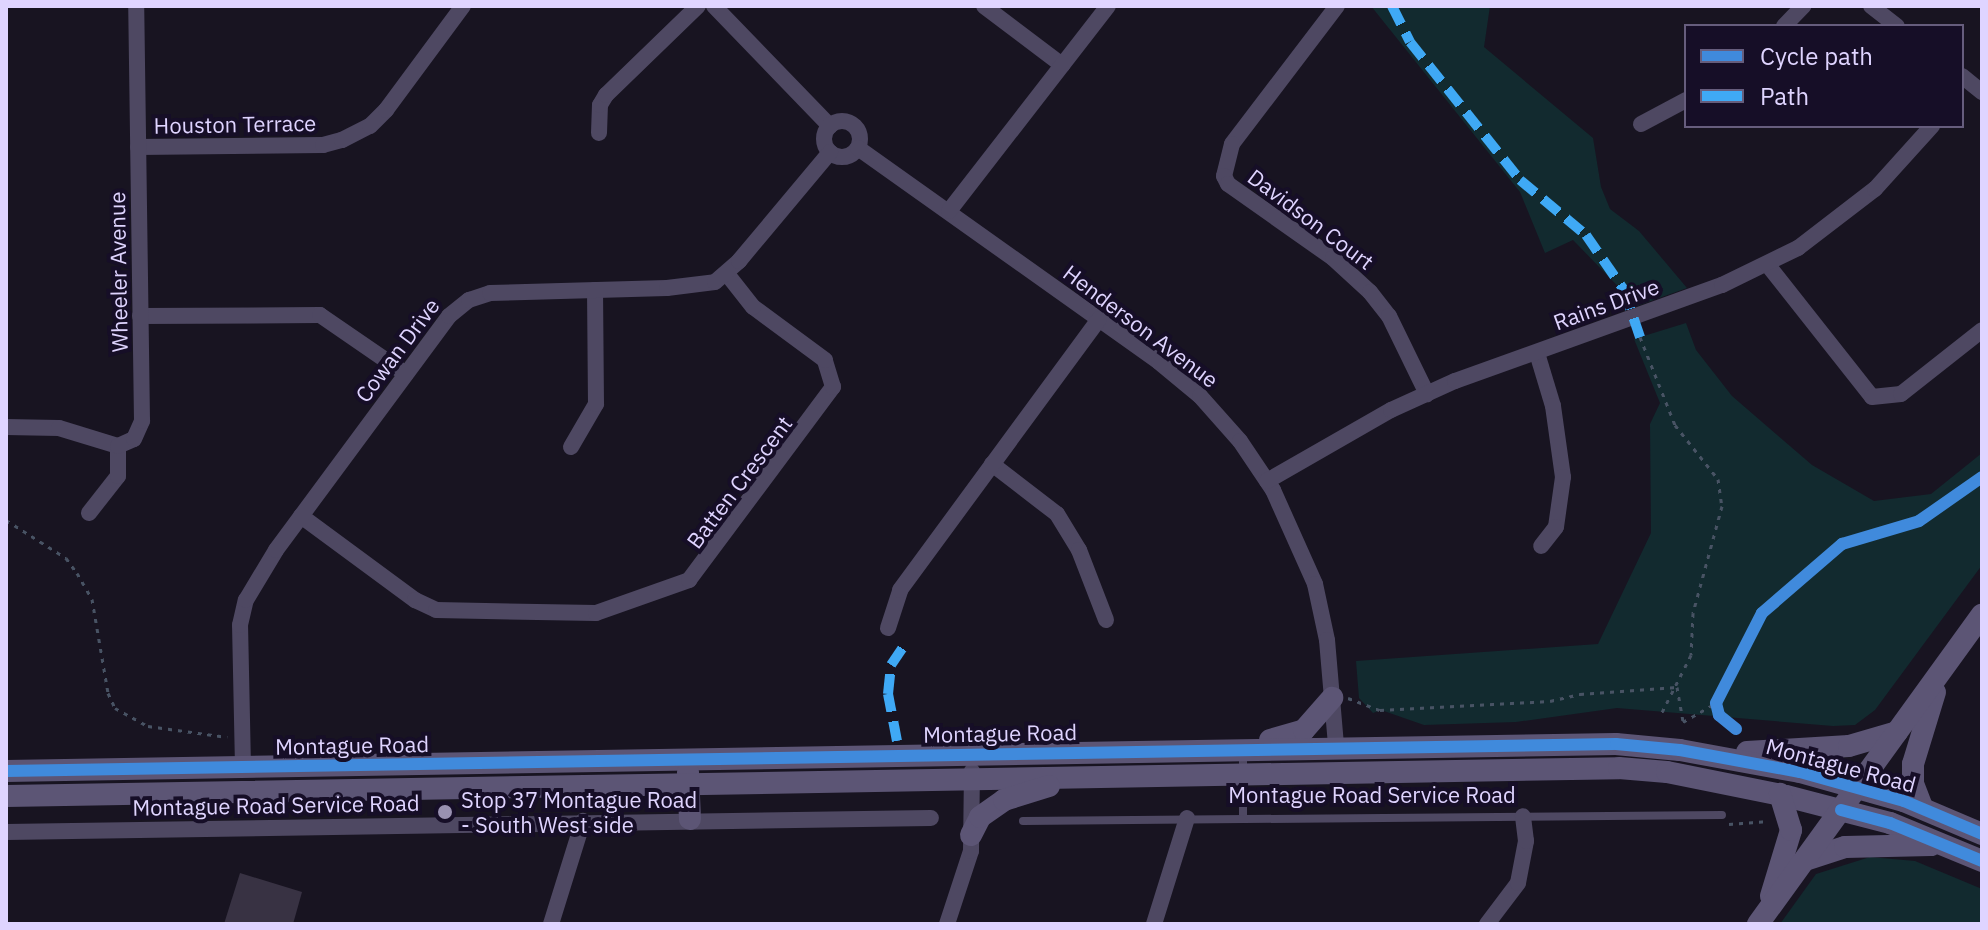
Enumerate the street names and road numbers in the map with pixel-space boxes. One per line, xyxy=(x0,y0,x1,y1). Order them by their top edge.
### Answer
street label: Houston Terrace xyxy=(153,109,317,139)
street label: Davidson Court xyxy=(1243,163,1379,275)
street label: Wheeler Avenue xyxy=(103,191,133,353)
street label: Henderson Avenue xyxy=(1058,259,1224,393)
street label: Rains Drive xyxy=(1550,273,1662,335)
street label: Cowan Drive xyxy=(349,293,445,407)
street label: Batten Crescent xyxy=(681,411,797,553)
street label: Montague Road xyxy=(923,718,1077,748)
street label: Montague Road xyxy=(275,730,429,760)
street label: Montague Road xyxy=(1763,732,1919,798)
street label: Montague Road Service Road xyxy=(1228,782,1516,808)
street label: Montague Road Service Road xyxy=(132,789,420,821)

